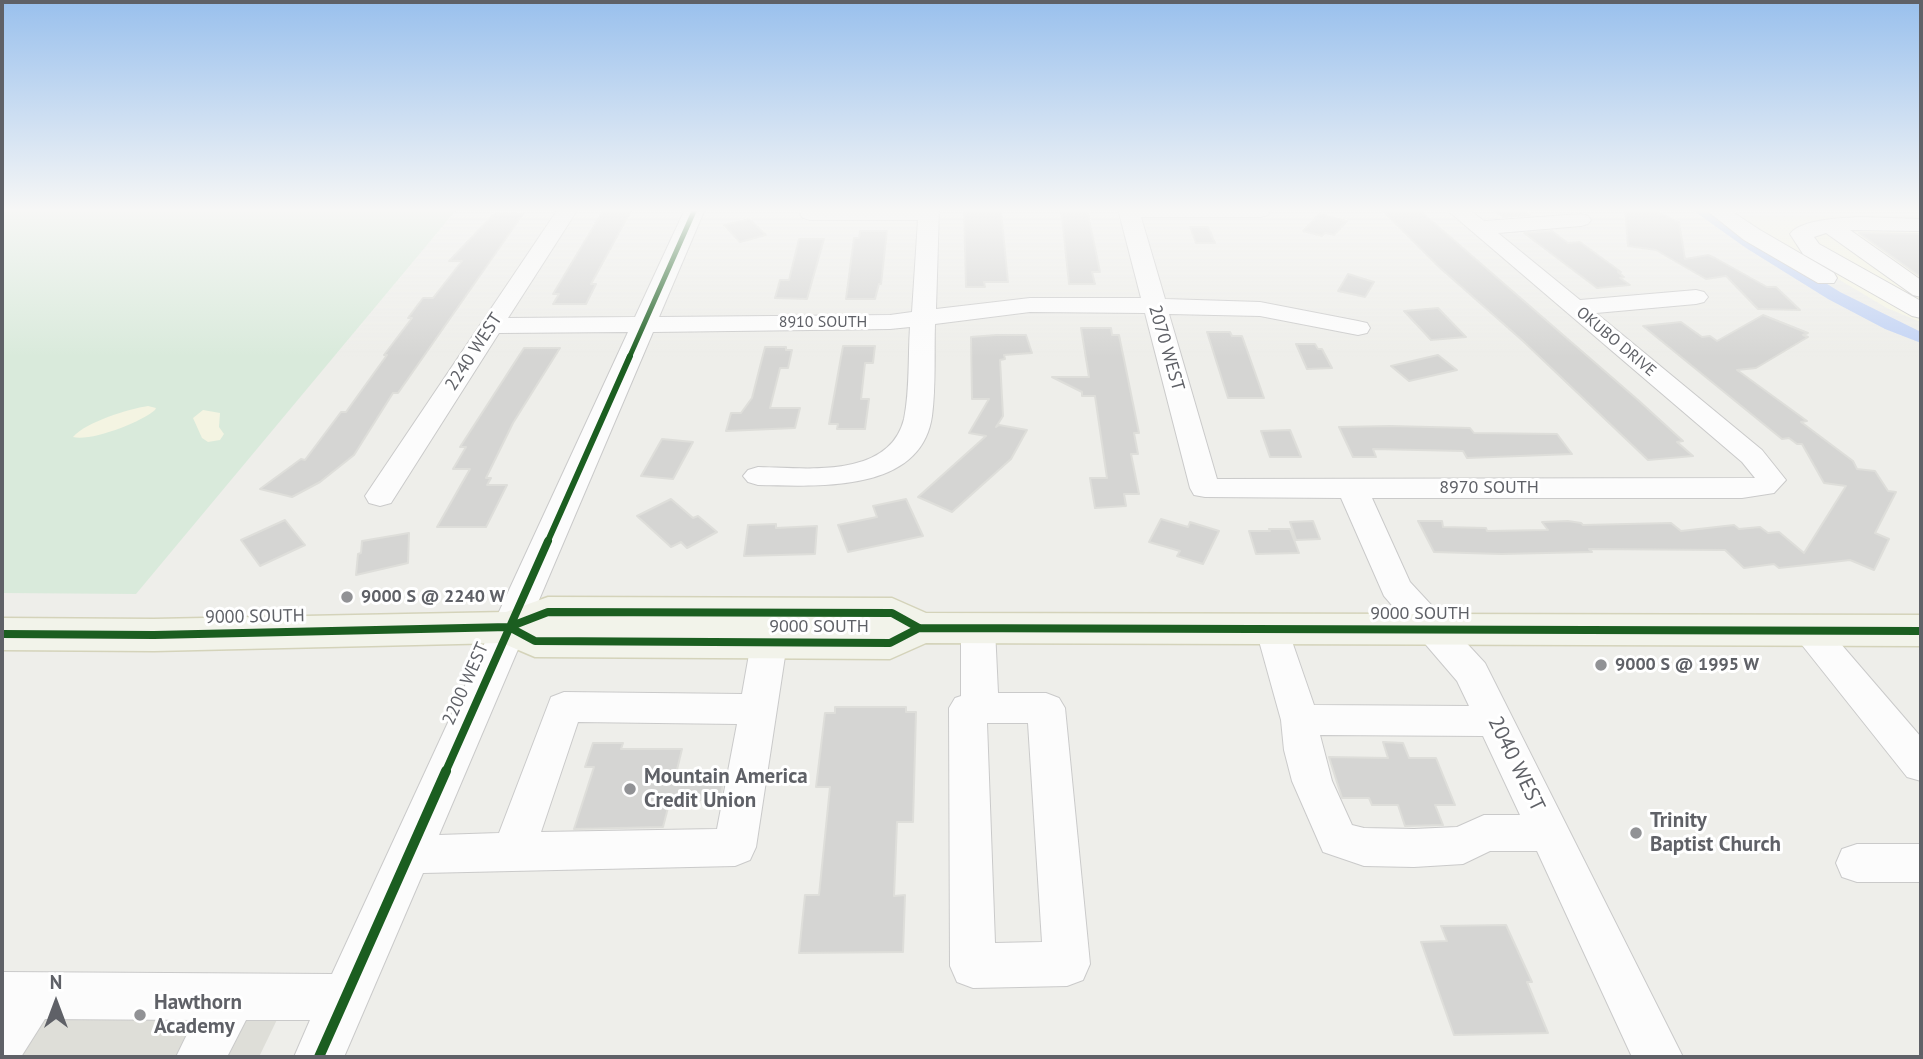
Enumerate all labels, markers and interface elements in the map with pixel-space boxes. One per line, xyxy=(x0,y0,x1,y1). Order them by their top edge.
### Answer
street label: 2070 WEST xyxy=(1143,303,1189,393)
street label: OKUBO DRIVE xyxy=(1572,303,1660,381)
street label: 2240 WEST xyxy=(441,309,507,395)
street label: 8910 SOUTH xyxy=(779,312,867,332)
street label: 8970 SOUTH xyxy=(1439,477,1539,499)
place label: 9000 S @ 2240 W xyxy=(361,586,505,608)
marker: 9000 S @ 2240 W xyxy=(339,589,355,605)
street label: 9000 SOUTH xyxy=(1370,603,1470,625)
street label: 9000 SOUTH xyxy=(205,605,305,629)
street label: 9000 SOUTH xyxy=(769,616,869,638)
street label: 2200 WEST xyxy=(438,639,494,729)
place label: 9000 S @ 1995 W xyxy=(1615,654,1759,676)
marker: 9000 S @ 1995 W xyxy=(1593,657,1609,673)
street label: 2040 WEST xyxy=(1482,712,1550,816)
place label: Mountain America Credit Union xyxy=(644,764,808,814)
marker: Mountain America Credit Union xyxy=(622,781,638,797)
place label: Trinity Baptist Church xyxy=(1650,808,1781,858)
marker: Trinity Baptist Church xyxy=(1628,825,1644,841)
north arrow xyxy=(21,968,91,1038)
text: N xyxy=(50,970,62,994)
place label: Hawthorn Academy xyxy=(154,990,242,1040)
marker: Hawthorn Academy xyxy=(132,1007,148,1023)

